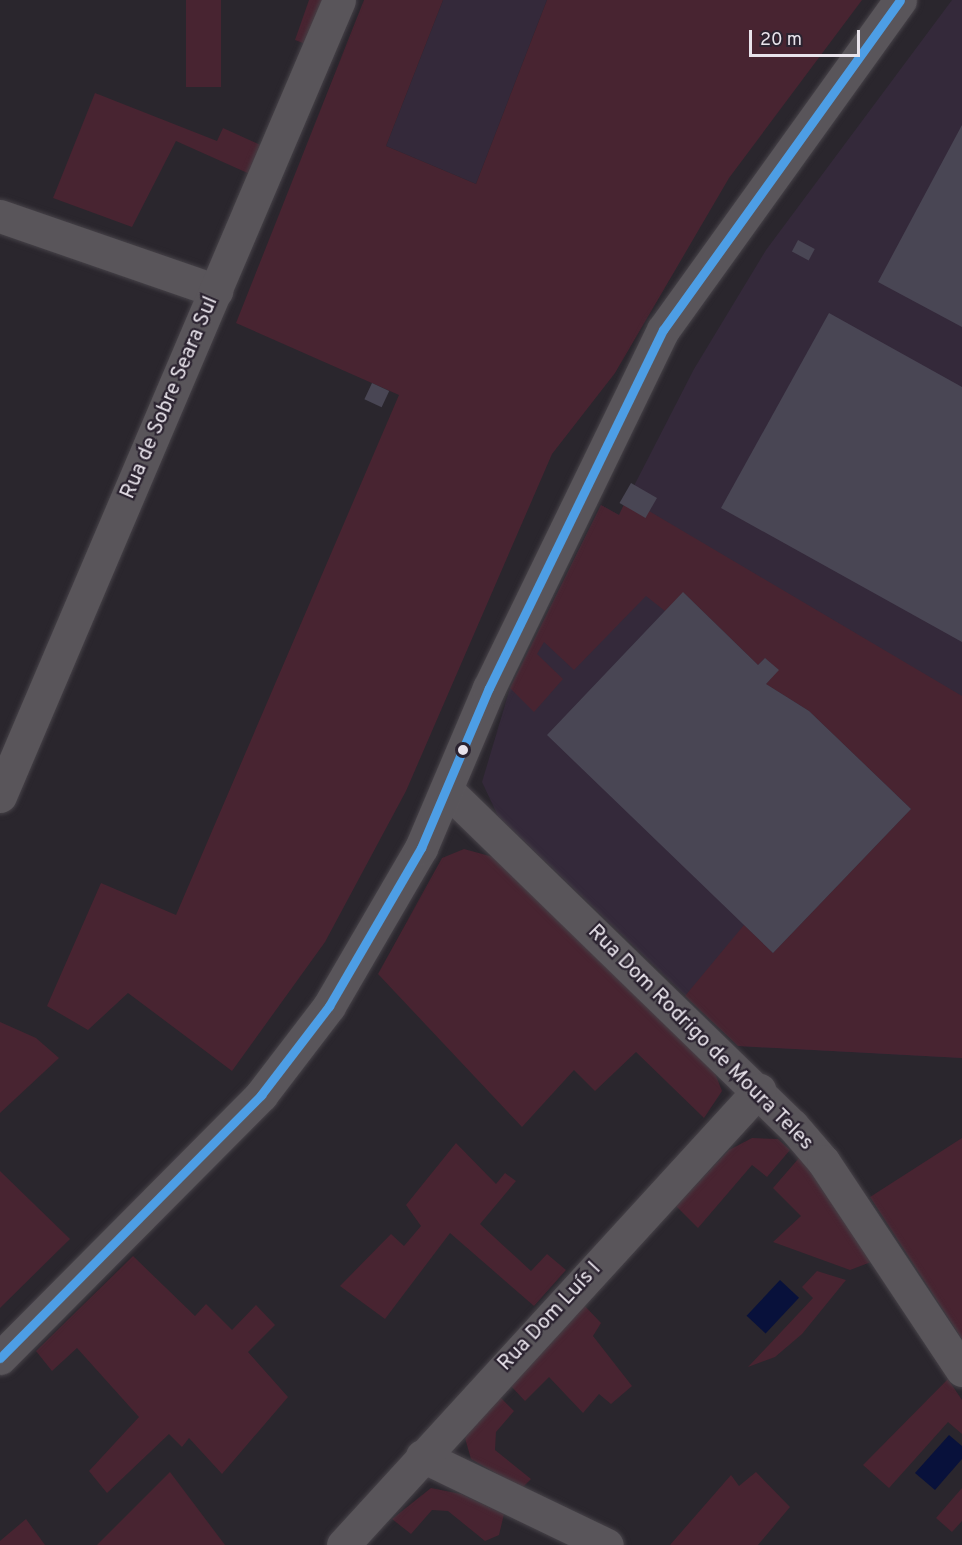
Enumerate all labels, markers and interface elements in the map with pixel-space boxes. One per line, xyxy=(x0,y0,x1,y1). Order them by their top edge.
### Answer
scale bar xyxy=(752,18,863,56)
text: 20 m xyxy=(760,29,802,52)
street label: Rua de Sobre Seara Sul xyxy=(116,293,224,503)
unlabelled marker xyxy=(457,744,469,756)
street label: Rua Dom Rodrigo de Moura Teles xyxy=(582,920,818,1156)
street label: Rua Dom Luís I xyxy=(493,1257,607,1377)

